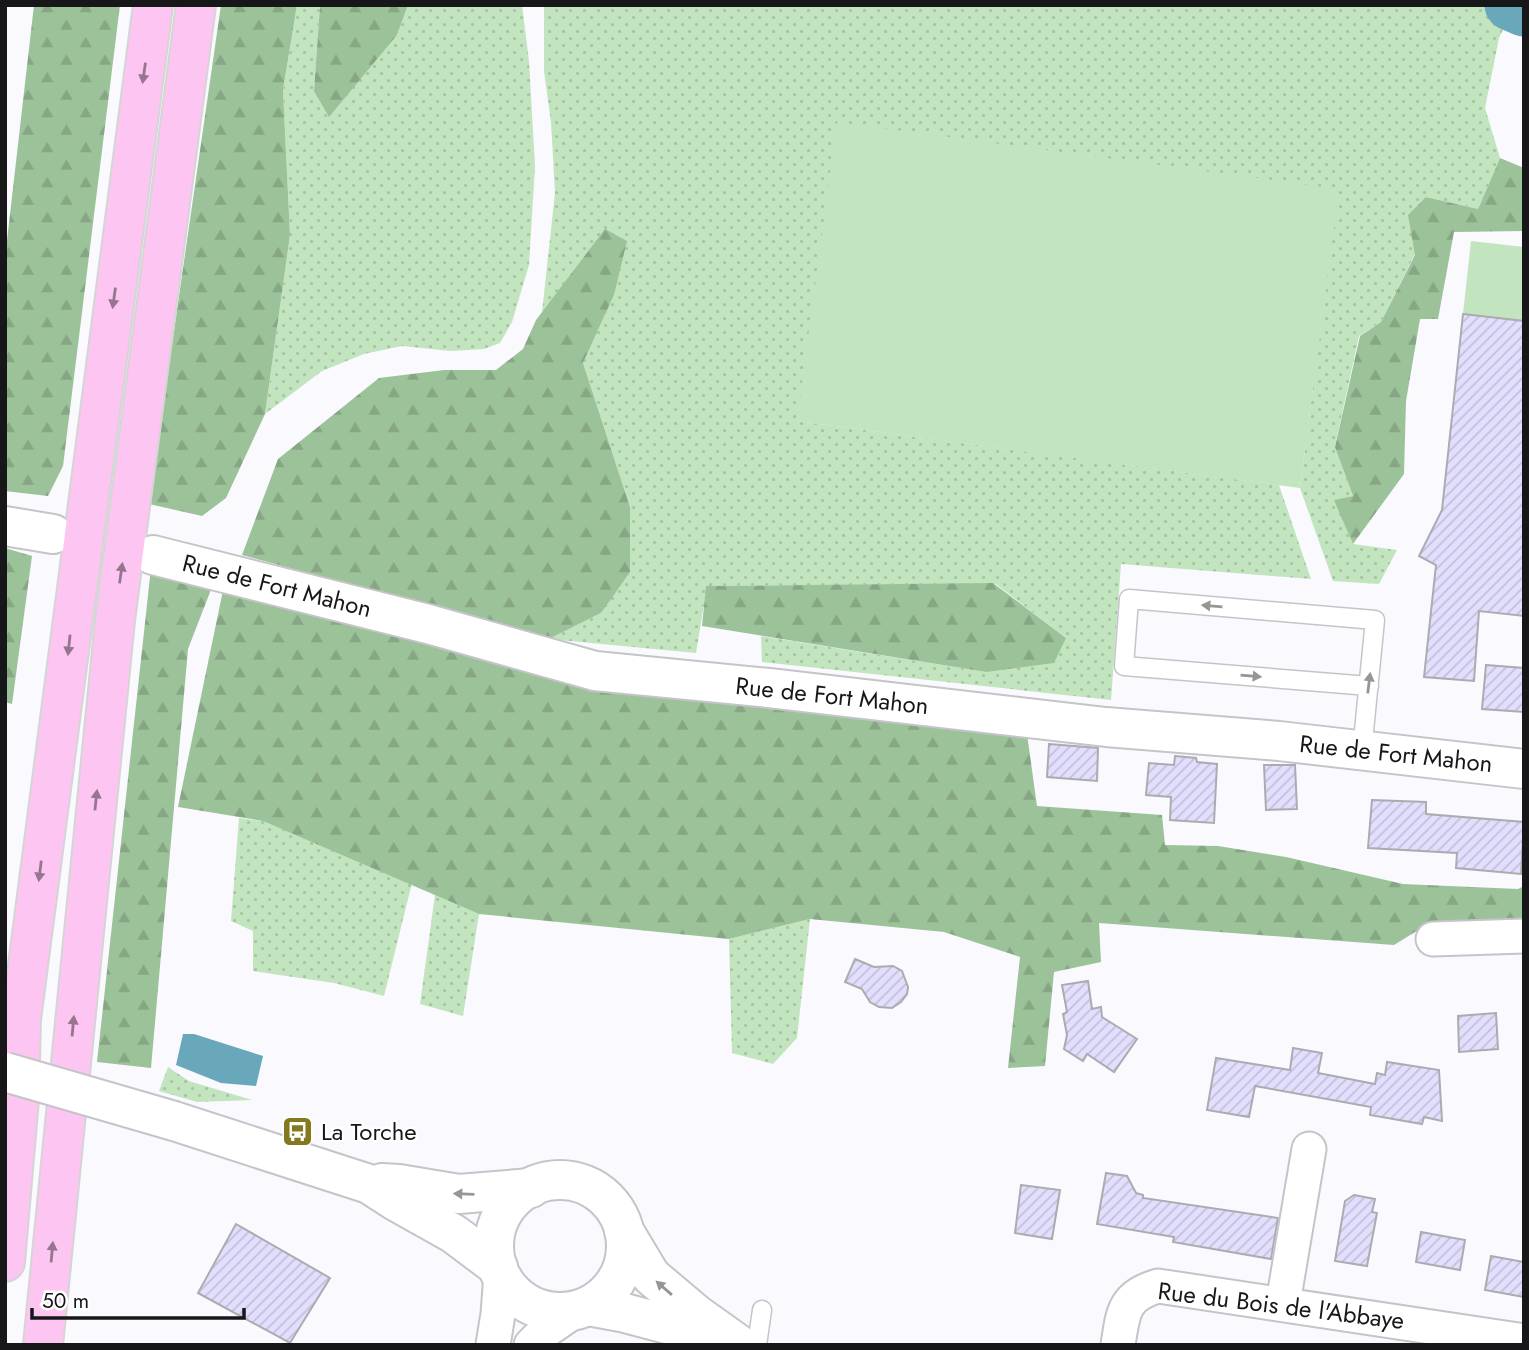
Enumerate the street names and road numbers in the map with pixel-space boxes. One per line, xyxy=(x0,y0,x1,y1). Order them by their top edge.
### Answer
street label: Rue de Fort Mahon xyxy=(179,545,375,626)
street label: Rue de Fort Mahon xyxy=(734,668,930,723)
street label: Rue de Fort Mahon xyxy=(1298,726,1494,781)
street label: Rue du Bois de l'Abbaye xyxy=(1156,1273,1406,1338)

